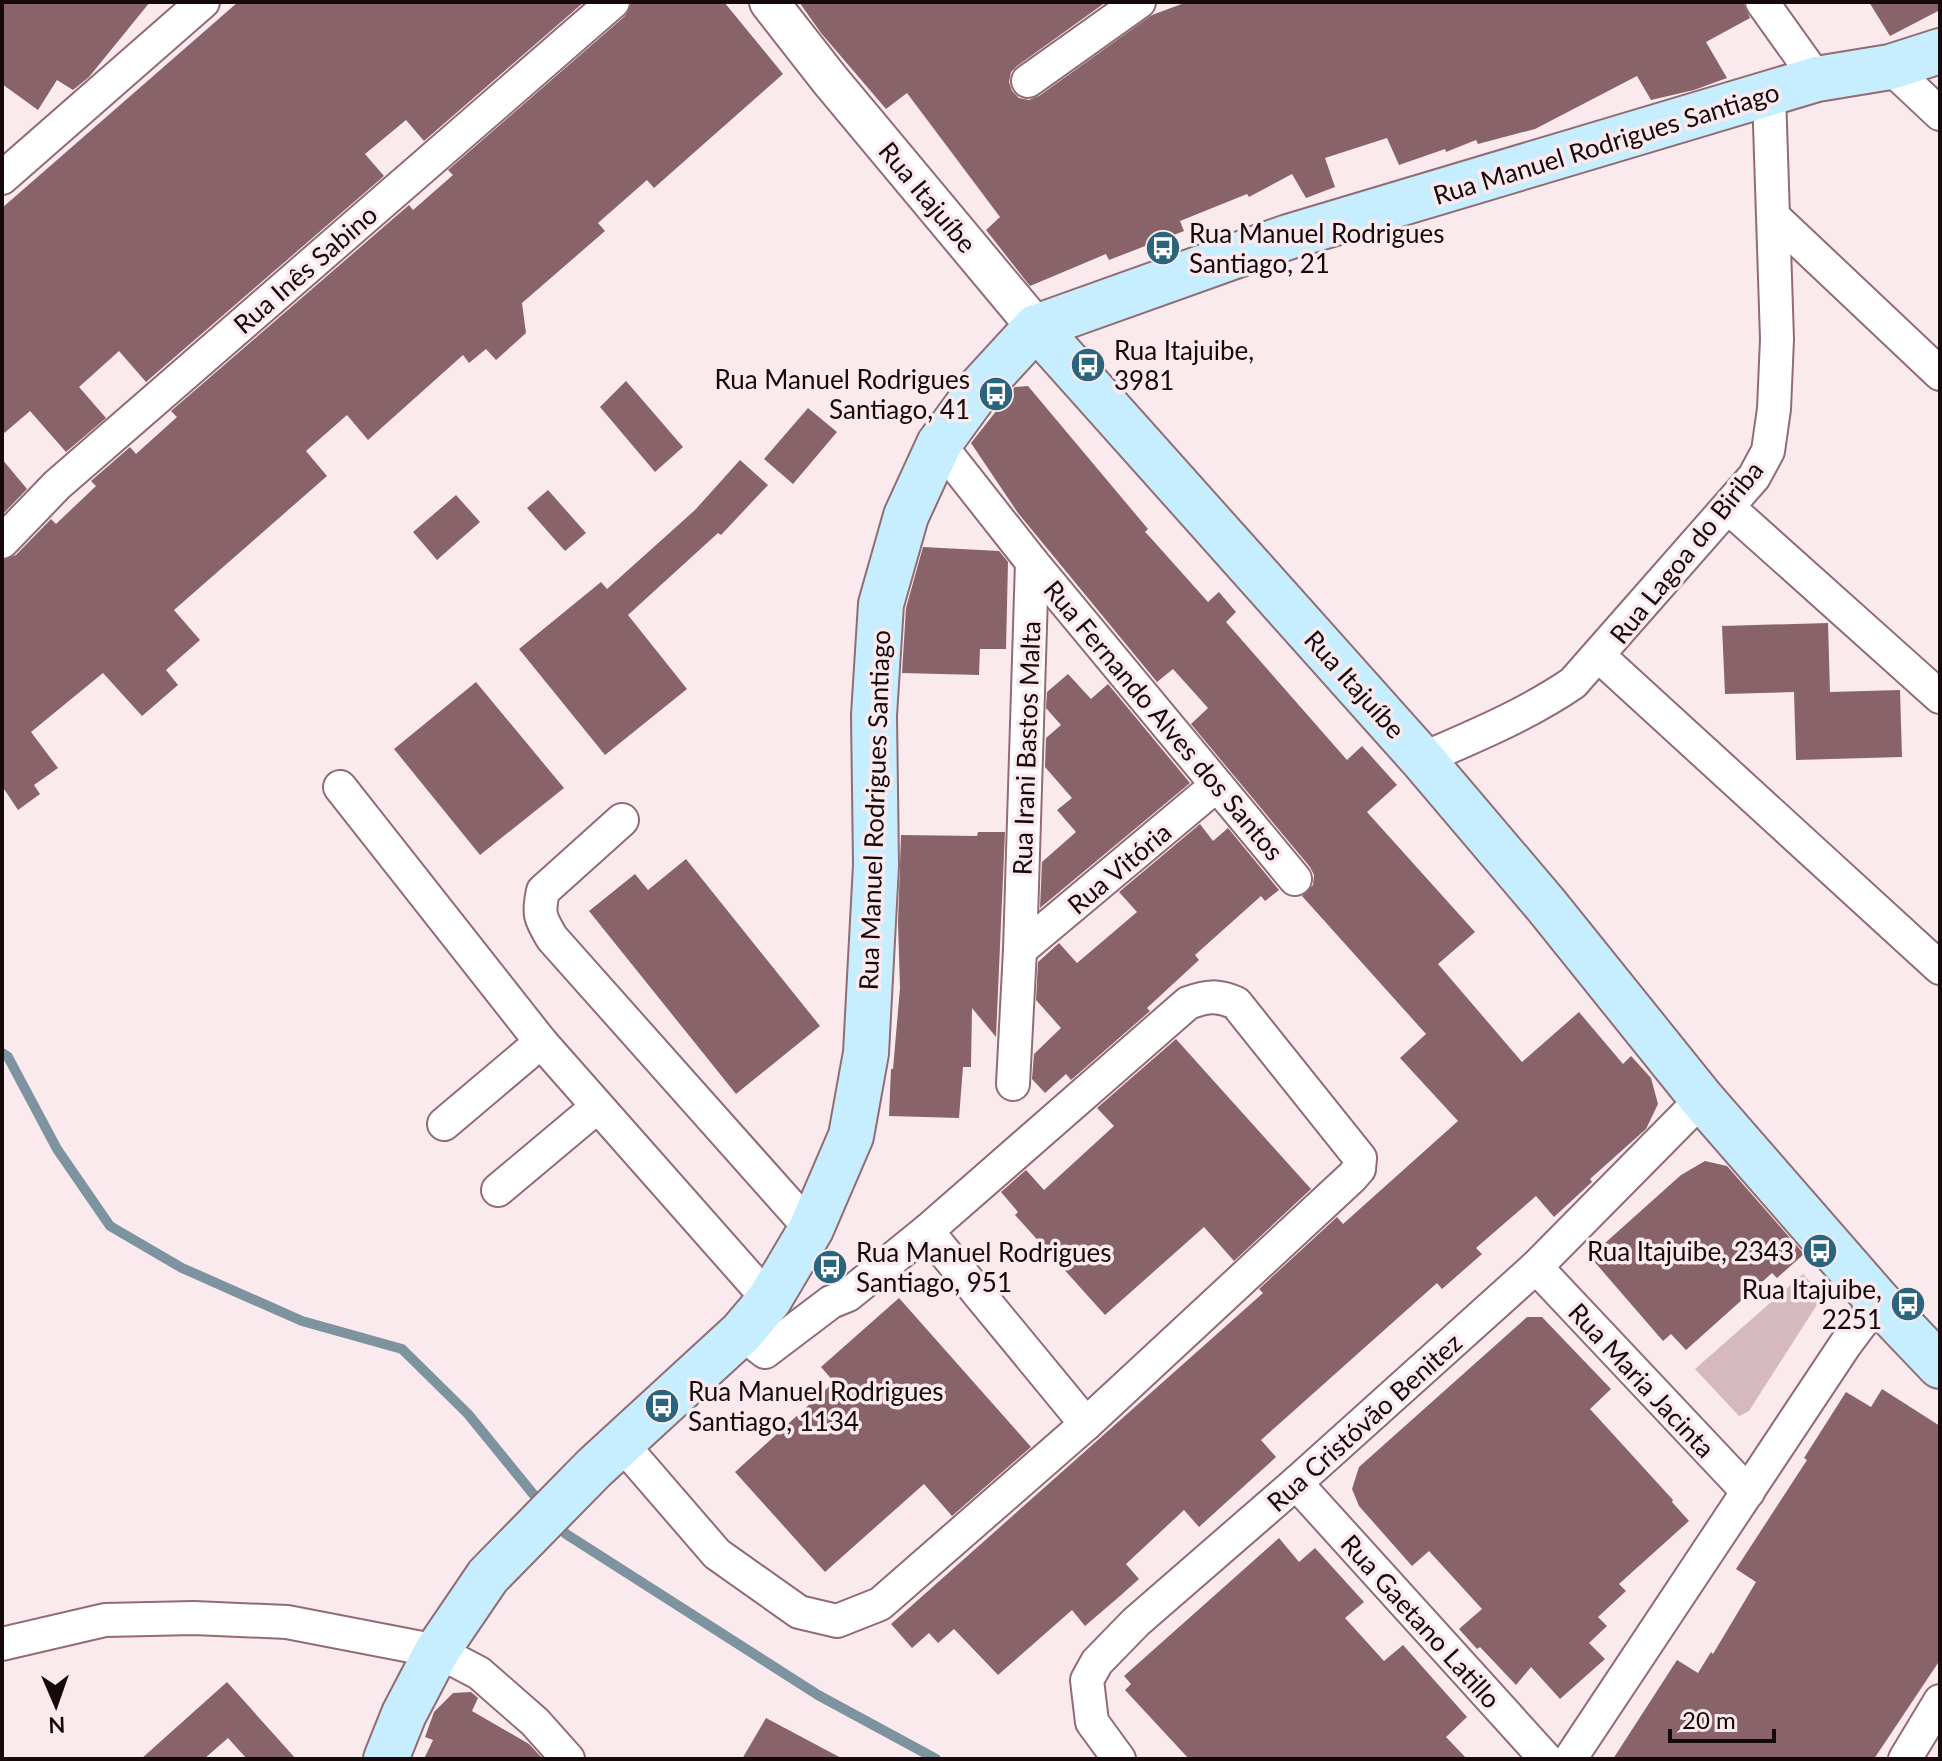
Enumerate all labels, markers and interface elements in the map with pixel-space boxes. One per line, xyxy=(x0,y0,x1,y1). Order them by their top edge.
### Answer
street label: Rua Manuel Rodrigues Santiago xyxy=(1429,75,1783,211)
street label: Rua Itajuíbe xyxy=(872,135,984,259)
street label: Rua Inês Sabino xyxy=(227,198,383,340)
place label: Rua Manuel Rodrigues Santiago, 21 xyxy=(1189,217,1444,279)
bus stop icon: Rua Manuel Rodrigues Santiago, 21 xyxy=(1144,229,1182,267)
place label: Rua Itajuibe, 3981 xyxy=(1114,334,1254,396)
bus stop icon: Rua Itajuibe, 3981 xyxy=(1069,346,1107,384)
place label: Rua Manuel Rodrigues Santiago, 41 xyxy=(715,363,970,425)
bus stop icon: Rua Manuel Rodrigues Santiago, 41 xyxy=(977,375,1015,413)
street label: Rua Lagoa do Biriba xyxy=(1603,454,1769,650)
street label: Rua Fernando Alves dos Santos xyxy=(1037,573,1291,867)
street label: Rua Irani Bastos Malta xyxy=(1006,620,1046,876)
street label: Rua Itajuíbe xyxy=(1298,623,1412,745)
street label: Rua Manuel Rodrigues Santiago xyxy=(852,629,896,991)
street label: Rua Vitória xyxy=(1061,815,1177,921)
bus stop icon: Rua Itajuibe, 2343 xyxy=(1801,1232,1839,1270)
place label: Rua Itajuibe, 2343 xyxy=(1587,1235,1794,1267)
place label: Rua Manuel Rodrigues Santiago, 951 xyxy=(856,1236,1111,1298)
bus stop icon: Rua Manuel Rodrigues Santiago, 951 xyxy=(811,1248,849,1286)
place label: Rua Itajuibe, 2251 xyxy=(1742,1273,1882,1335)
bus stop icon: Rua Itajuibe, 2251 xyxy=(1889,1285,1927,1323)
street label: Rua Maria Jacinta xyxy=(1562,1296,1722,1464)
street label: Rua Cristóvão Benitez xyxy=(1260,1326,1468,1518)
place label: Rua Manuel Rodrigues Santiago, 1134 xyxy=(688,1375,943,1437)
bus stop icon: Rua Manuel Rodrigues Santiago, 1134 xyxy=(643,1387,681,1425)
street label: Rua Gaetano Latillo xyxy=(1335,1528,1507,1714)
north arrow xyxy=(16,1665,96,1745)
scale bar xyxy=(1670,1693,1774,1743)
text: 20 m xyxy=(1682,1705,1736,1734)
text: N xyxy=(48,1712,66,1739)

